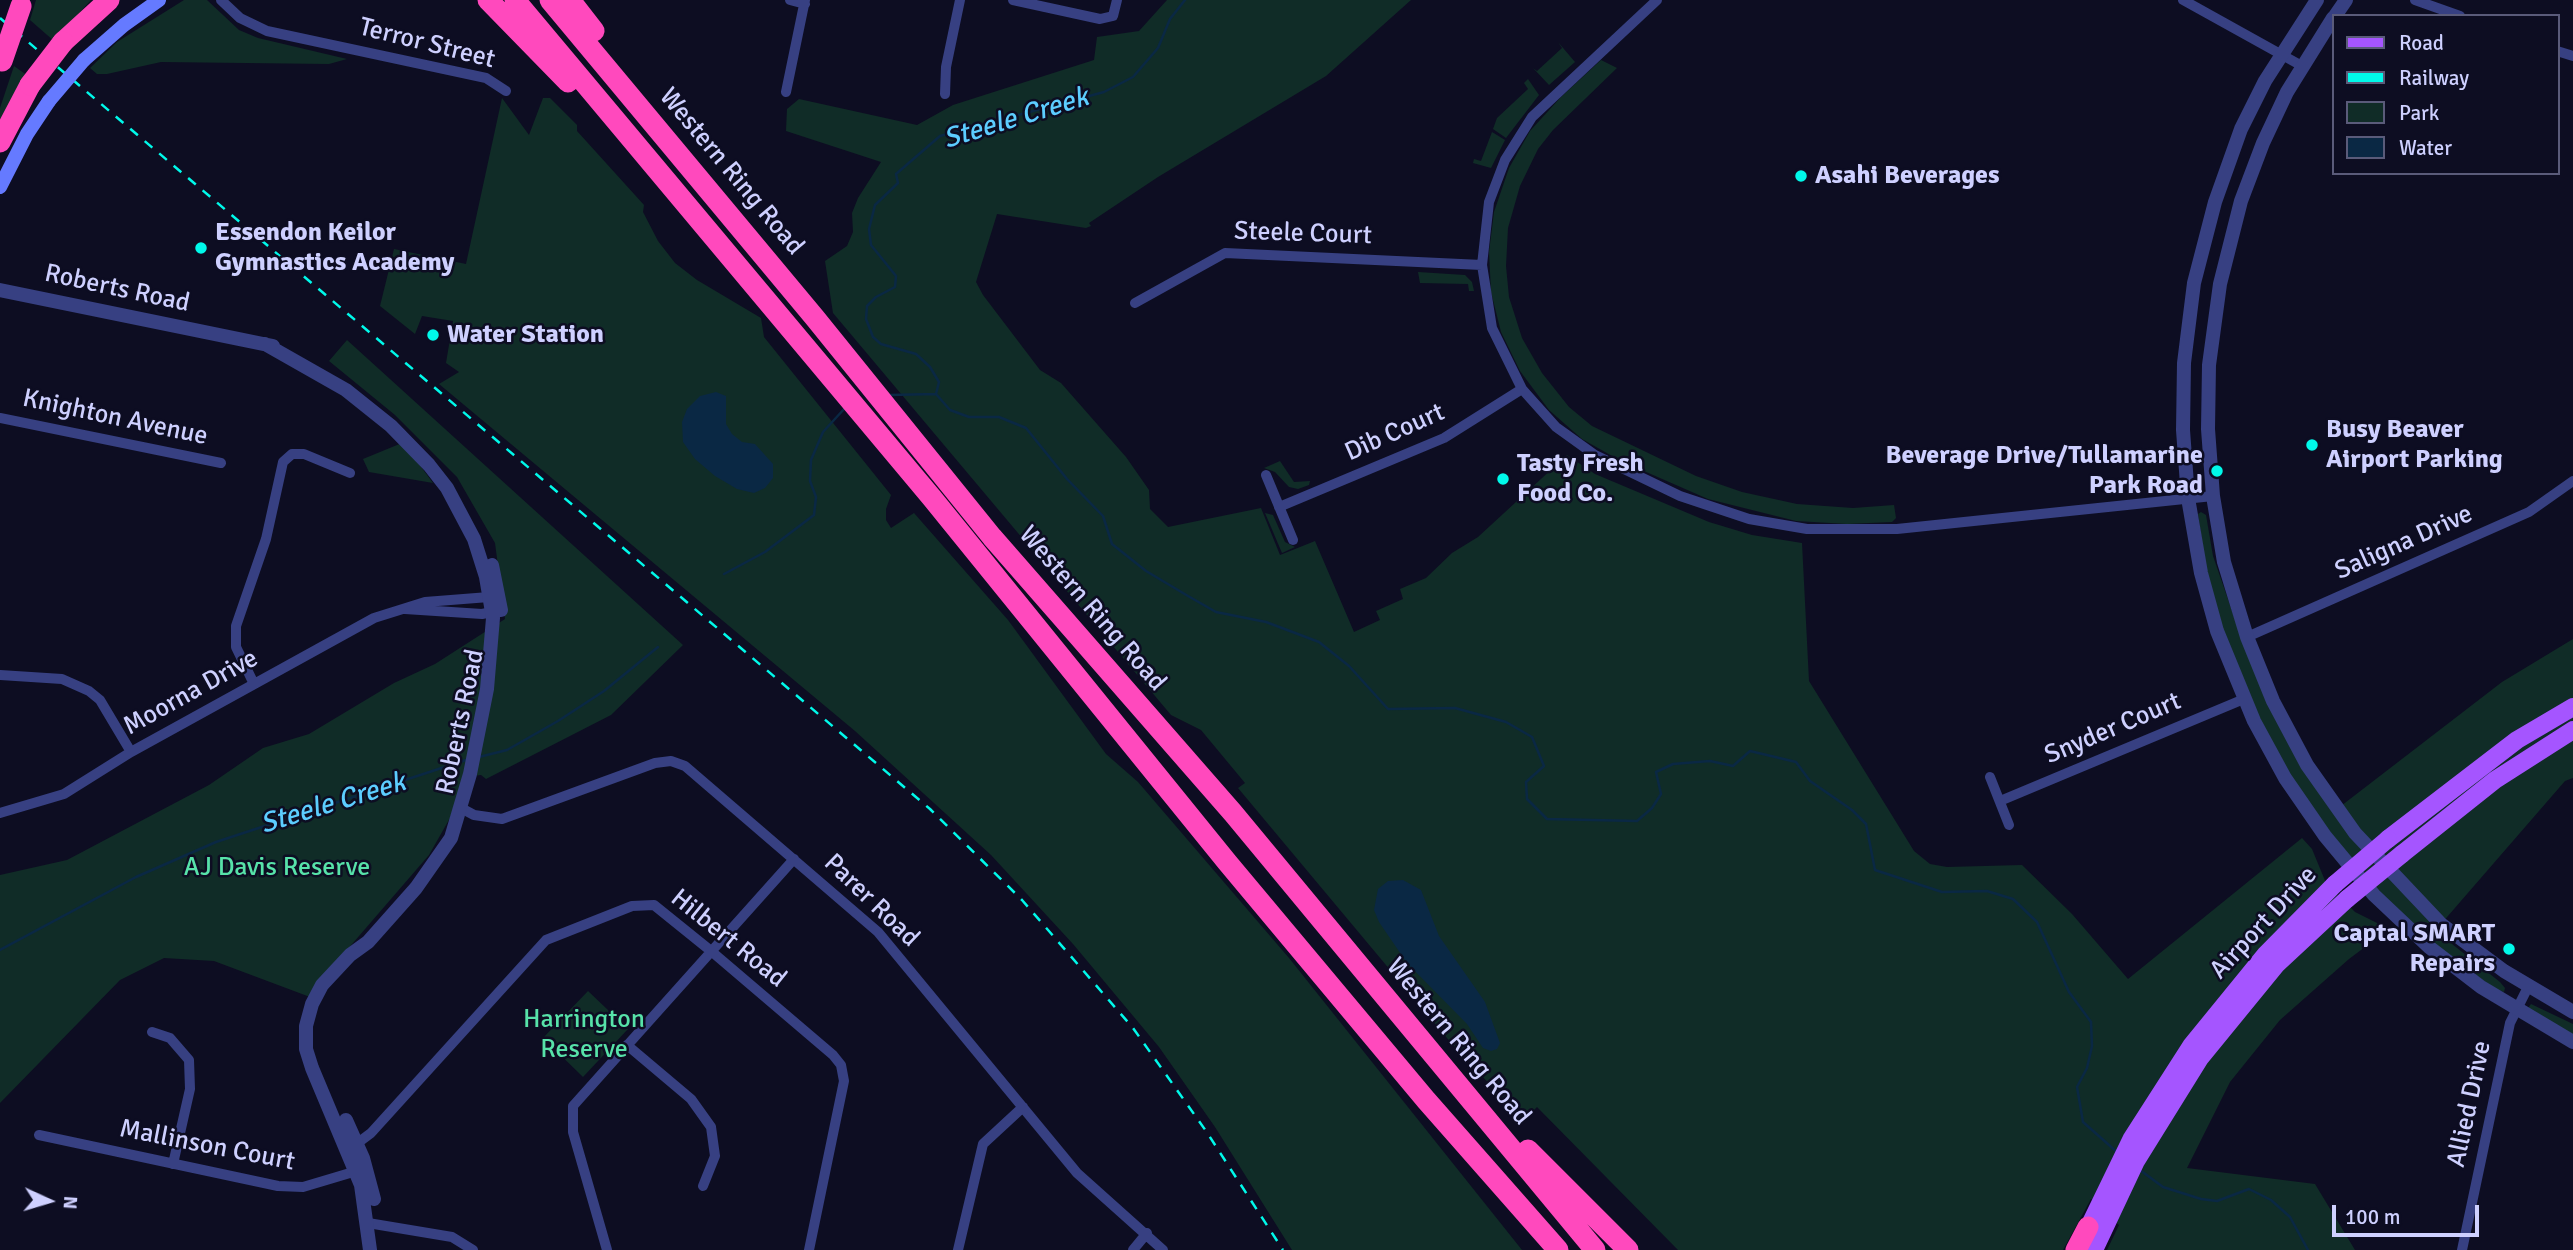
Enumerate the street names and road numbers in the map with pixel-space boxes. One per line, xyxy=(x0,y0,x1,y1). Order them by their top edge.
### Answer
street label: Terror Street xyxy=(356,12,498,76)
street label: Western Ring Road xyxy=(652,82,810,262)
street label: Steele Court xyxy=(1234,216,1372,252)
street label: Roberts Road xyxy=(42,258,192,320)
street label: Knighton Avenue xyxy=(20,383,210,453)
street label: Dib Court xyxy=(1340,397,1450,469)
street label: Saligna Drive xyxy=(2330,499,2478,587)
street label: Western Ring Road xyxy=(1012,520,1172,698)
street label: Moorna Drive xyxy=(118,643,264,743)
street label: Roberts Road xyxy=(430,647,492,797)
street label: Snyder Court xyxy=(2040,686,2186,772)
street label: Parer Road xyxy=(817,848,925,954)
street label: Airport Drive xyxy=(2204,860,2324,986)
street label: Hilbert Road xyxy=(664,883,792,995)
street label: Western Ring Road xyxy=(1379,952,1537,1132)
street label: Allied Drive xyxy=(2441,1038,2499,1170)
street label: Mallinson Court xyxy=(117,1114,297,1178)

